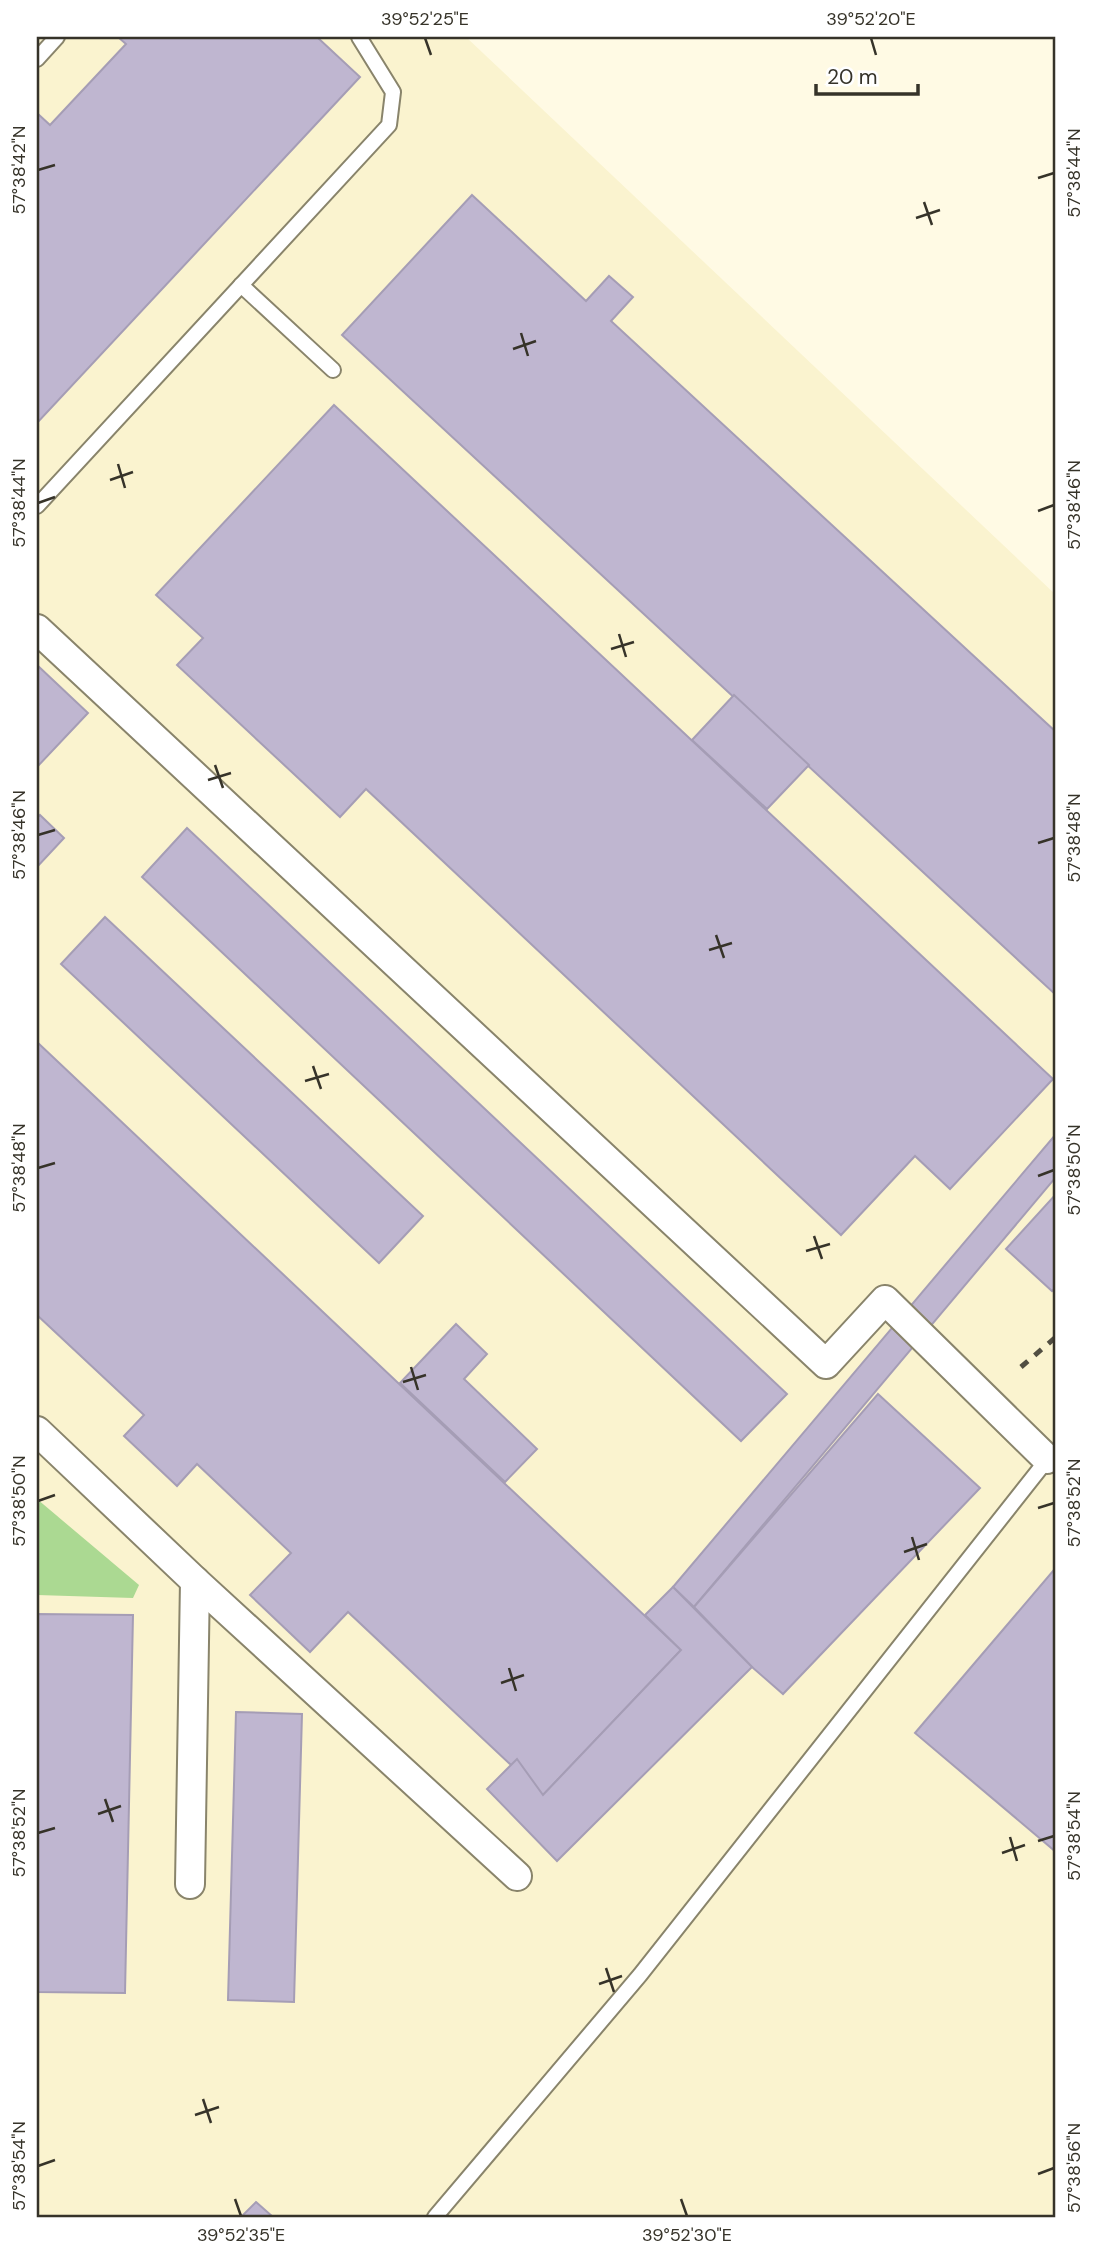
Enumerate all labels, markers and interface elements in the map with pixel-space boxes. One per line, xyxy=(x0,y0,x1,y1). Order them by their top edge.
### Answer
text: 39°52'25"E xyxy=(381,7,469,31)
text: 39°52'20"E xyxy=(826,7,916,31)
scale bar xyxy=(816,52,918,96)
text: 20 m xyxy=(827,63,878,91)
text: 57°38'42"N xyxy=(7,126,31,214)
text: 57°38'44"N xyxy=(1062,128,1086,218)
text: 57°38'44"N xyxy=(7,458,31,548)
text: 57°38'46"N xyxy=(1062,460,1086,550)
text: 57°38'46"N xyxy=(7,790,31,880)
text: 57°38'48"N xyxy=(1062,793,1086,883)
text: 57°38'48"N xyxy=(7,1123,31,1213)
text: 57°38'50"N xyxy=(1062,1124,1086,1216)
text: 57°38'50"N xyxy=(7,1455,31,1547)
text: 57°38'52"N xyxy=(1062,1458,1086,1548)
text: 57°38'52"N xyxy=(7,1788,31,1878)
text: 57°38'54"N xyxy=(1062,1791,1086,1881)
text: 57°38'54"N xyxy=(7,2121,31,2211)
text: 57°38'56"N xyxy=(1062,2123,1086,2213)
text: 39°52'35"E xyxy=(197,2223,285,2247)
text: 39°52'30"E xyxy=(642,2223,732,2247)

